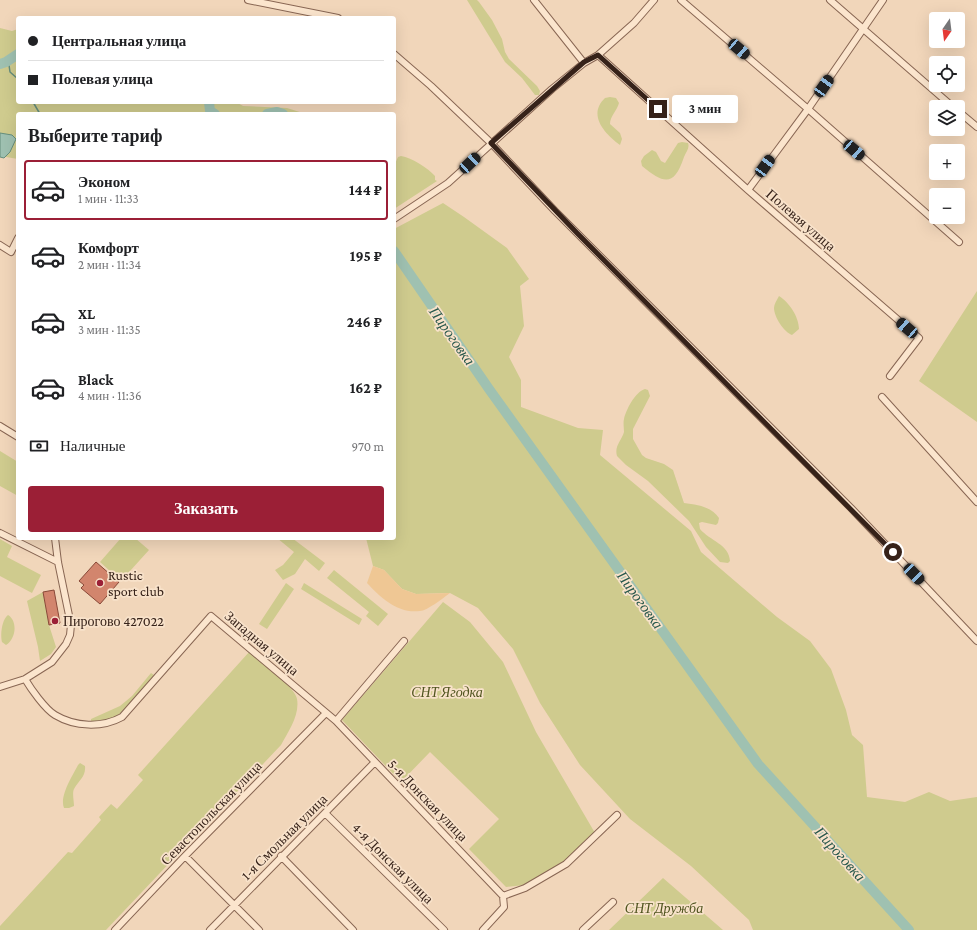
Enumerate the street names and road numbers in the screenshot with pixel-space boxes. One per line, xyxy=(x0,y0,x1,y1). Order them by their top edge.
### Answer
street label: Полевая улица xyxy=(763,186,839,255)
street label: Западная улица xyxy=(222,608,303,679)
street label: 5-я Донская улица xyxy=(385,756,472,845)
street label: Севастопольская улица xyxy=(157,757,265,868)
street label: 1-я Смольная улица xyxy=(238,790,331,883)
street label: 4-я Донская улица xyxy=(349,819,437,907)

